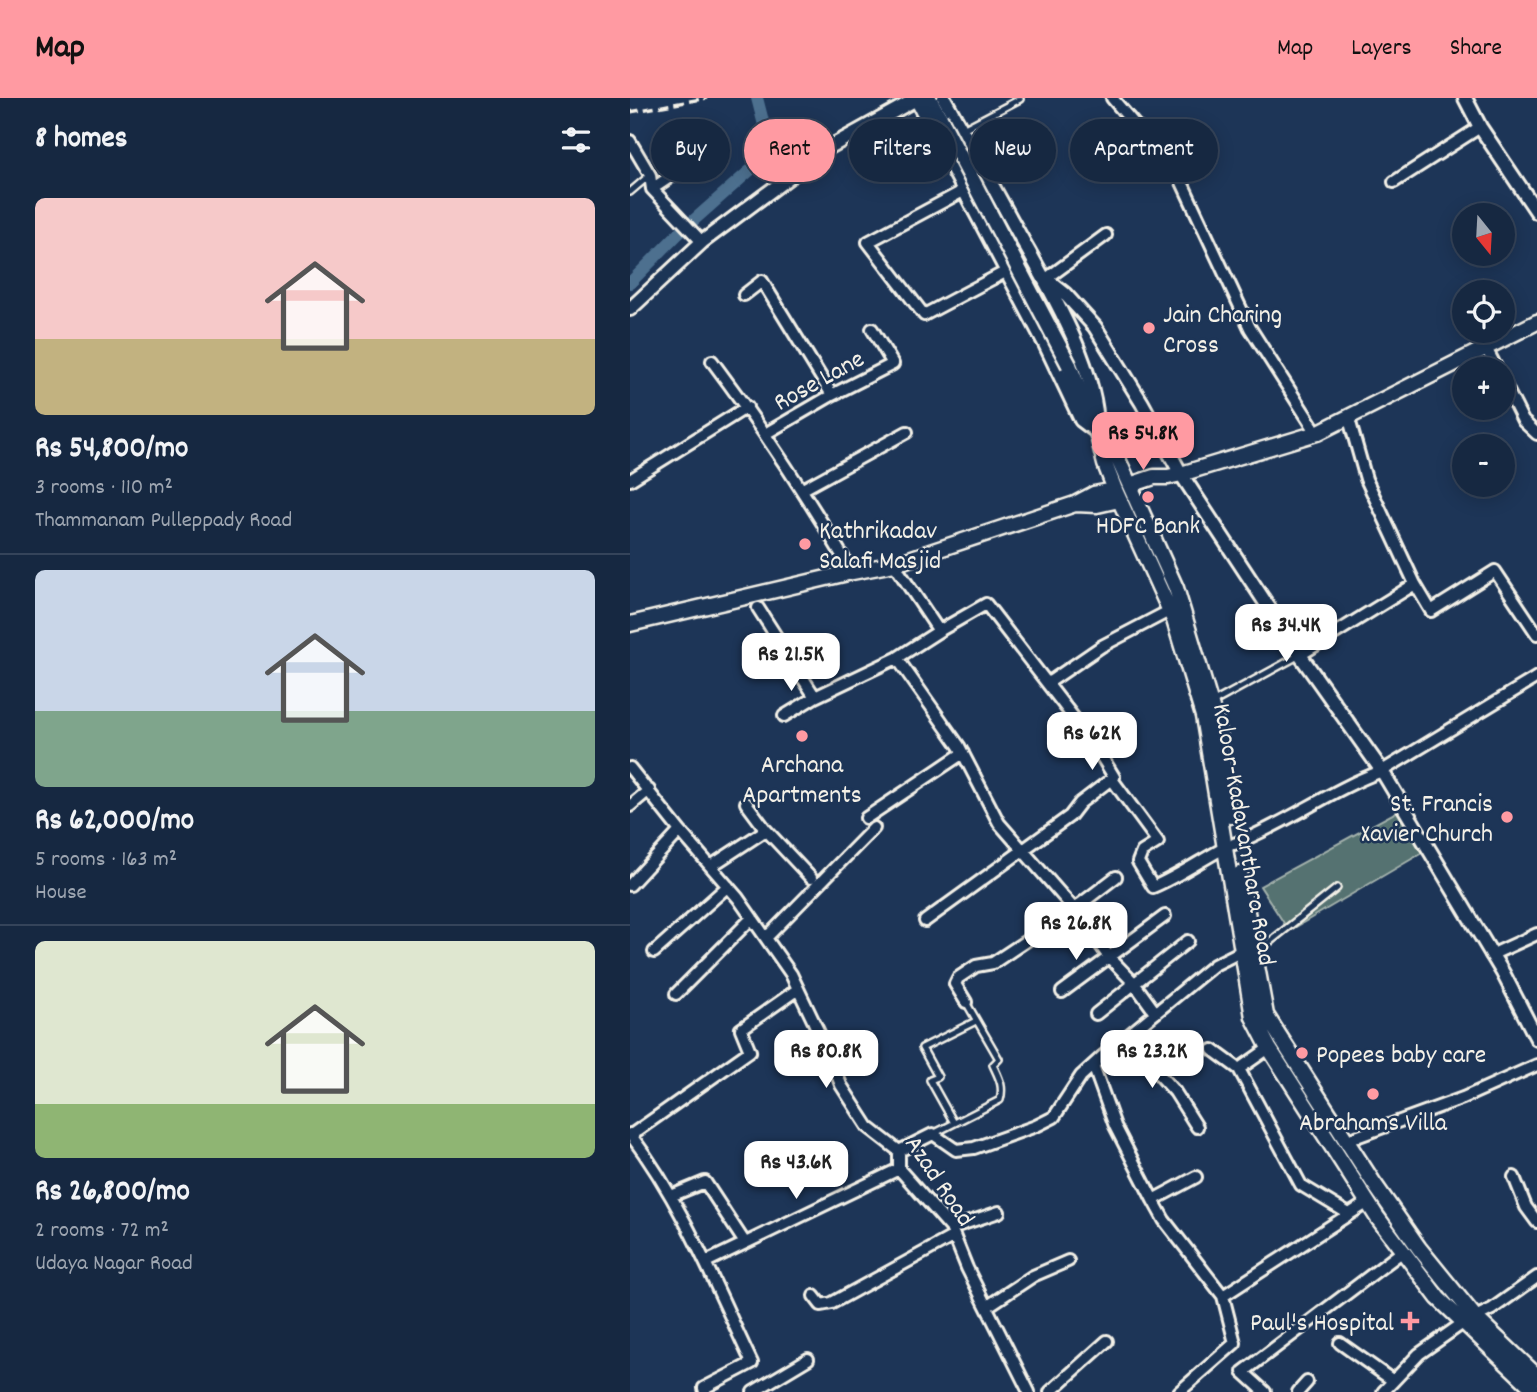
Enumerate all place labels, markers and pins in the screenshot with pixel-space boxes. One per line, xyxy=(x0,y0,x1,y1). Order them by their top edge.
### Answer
place label: Jain Charing Cross xyxy=(1163,298,1282,365)
marker: Jain Charing Cross xyxy=(1141,320,1157,336)
pin: Rs 54.8K xyxy=(1071,412,1215,472)
marker: HDFC Bank xyxy=(1140,489,1156,505)
place label: HDFC Bank xyxy=(1096,509,1200,546)
place label: Kathrikadav Salafi Masjid xyxy=(819,514,941,581)
marker: Kathrikadav Salafi Masjid xyxy=(797,536,813,552)
pin: Rs 34.4K xyxy=(1214,604,1358,664)
pin: Rs 21.5K xyxy=(719,634,863,693)
pin: Rs 62K xyxy=(1035,712,1149,772)
marker: Archana Apartments xyxy=(794,728,810,744)
place label: Archana Apartments xyxy=(742,748,862,815)
place label: St. Francis Xavier Church xyxy=(1361,787,1493,854)
marker: St. Francis Xavier Church xyxy=(1499,809,1515,825)
pin: Rs 26.8K xyxy=(1004,902,1148,962)
pin: Rs 80.8K xyxy=(754,1030,898,1090)
pin: Rs 23.2K xyxy=(1080,1030,1224,1090)
place label: Popees baby care xyxy=(1316,1038,1486,1075)
marker: Popees baby care xyxy=(1294,1045,1310,1061)
marker: Abrahams Villa xyxy=(1365,1086,1381,1102)
place label: Abrahams Villa xyxy=(1299,1106,1448,1143)
pin: Rs 43.6K xyxy=(724,1142,868,1201)
place label: Paul's Hospital xyxy=(1250,1306,1394,1343)
marker: Paul's Hospital xyxy=(1400,1311,1420,1331)

